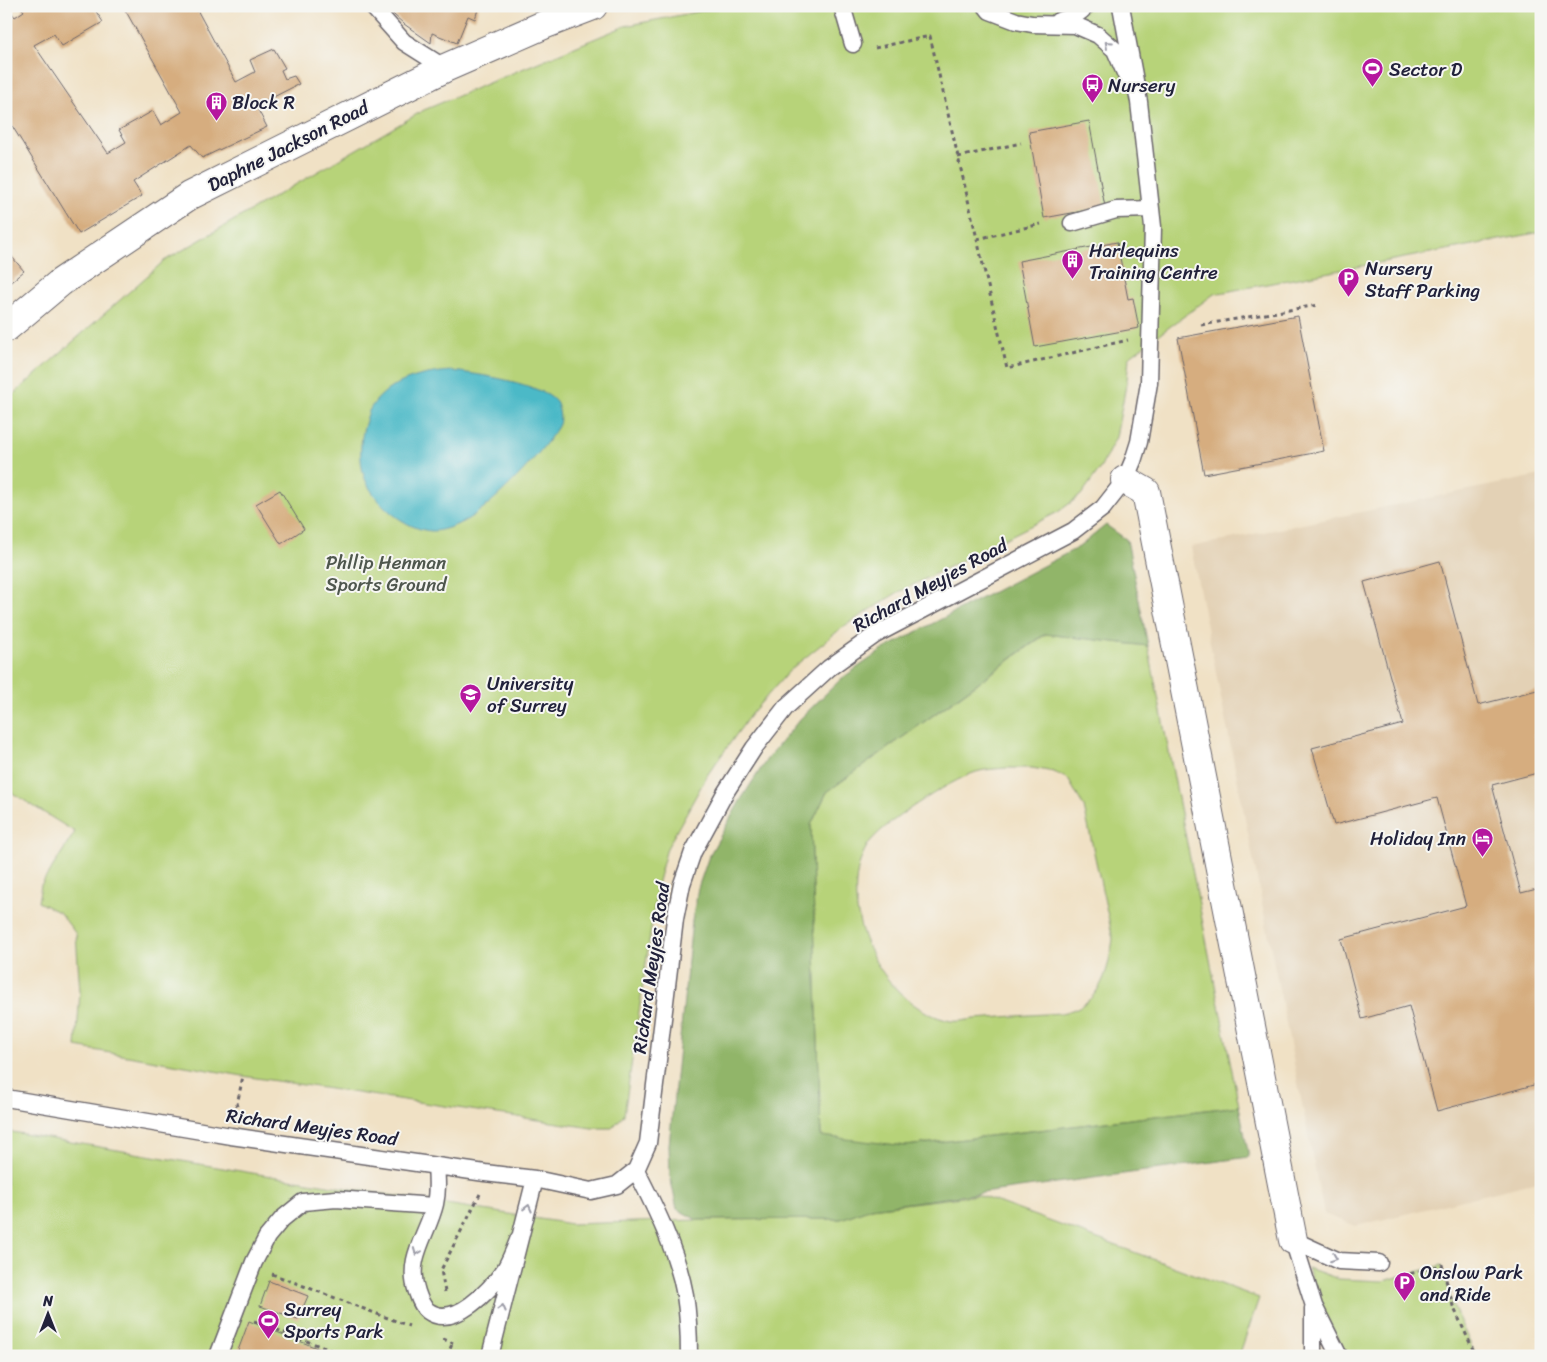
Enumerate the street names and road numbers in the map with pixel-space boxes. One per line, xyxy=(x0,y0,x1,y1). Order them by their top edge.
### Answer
street label: Daphne Jackson Road xyxy=(202,91,375,201)
street label: Richard Meyjes Road xyxy=(846,528,1014,641)
street label: Richard Meyjes Road xyxy=(623,879,679,1056)
street label: Richard Meyjes Road xyxy=(224,1099,401,1155)

